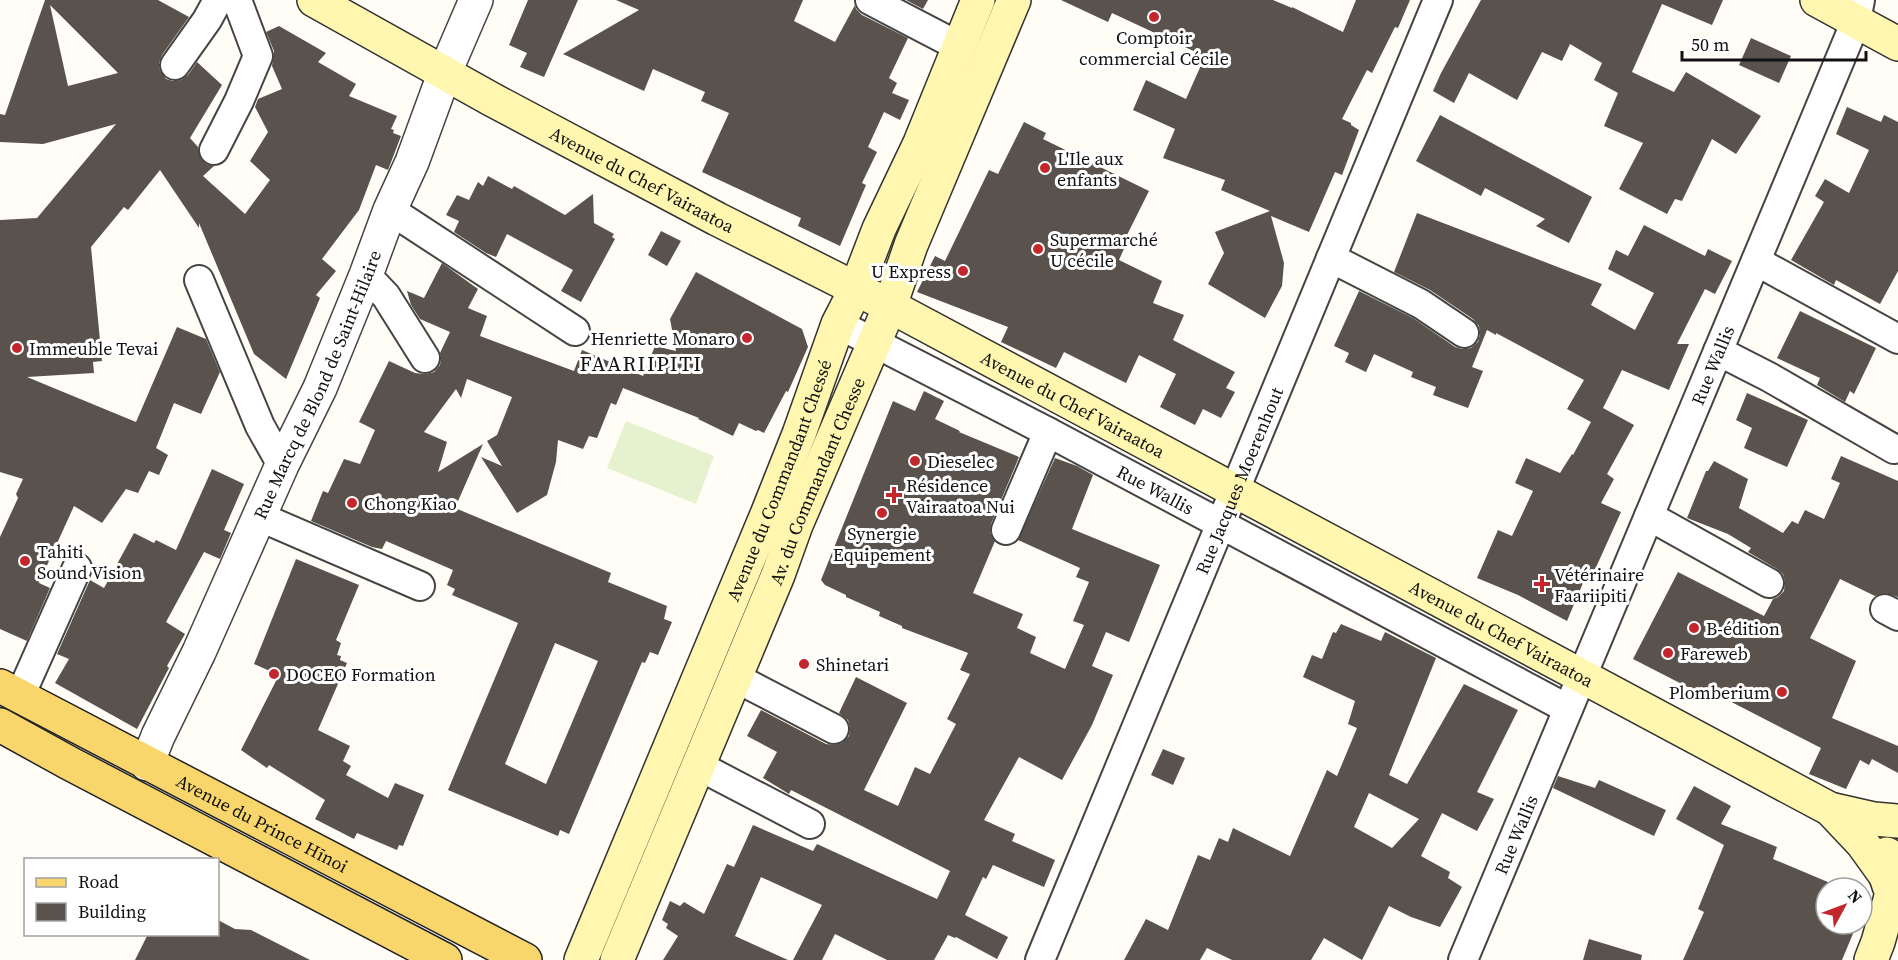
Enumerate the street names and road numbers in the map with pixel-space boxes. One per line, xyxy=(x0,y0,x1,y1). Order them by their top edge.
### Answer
street label: Avenue du Chef Vairaatoa xyxy=(546,120,739,239)
street label: Rue Marcq de Blond de Saint-Hilaire xyxy=(247,246,387,523)
street label: Rue Wallis xyxy=(1684,321,1740,409)
street label: Avenue du Chef Vairaatoa xyxy=(977,345,1170,464)
street label: Avenue du Commandant Chessé xyxy=(720,356,837,605)
street label: Av. du Commandant Chesse xyxy=(763,373,871,589)
street label: Rue Jacques Moerenhout xyxy=(1189,383,1289,578)
street label: Rue Wallis xyxy=(1113,459,1199,520)
street label: Avenue du Chef Vairaatoa xyxy=(1405,574,1599,693)
street label: Avenue du Prince Hīnoi xyxy=(172,768,353,878)
street label: Rue Wallis xyxy=(1488,791,1543,878)

